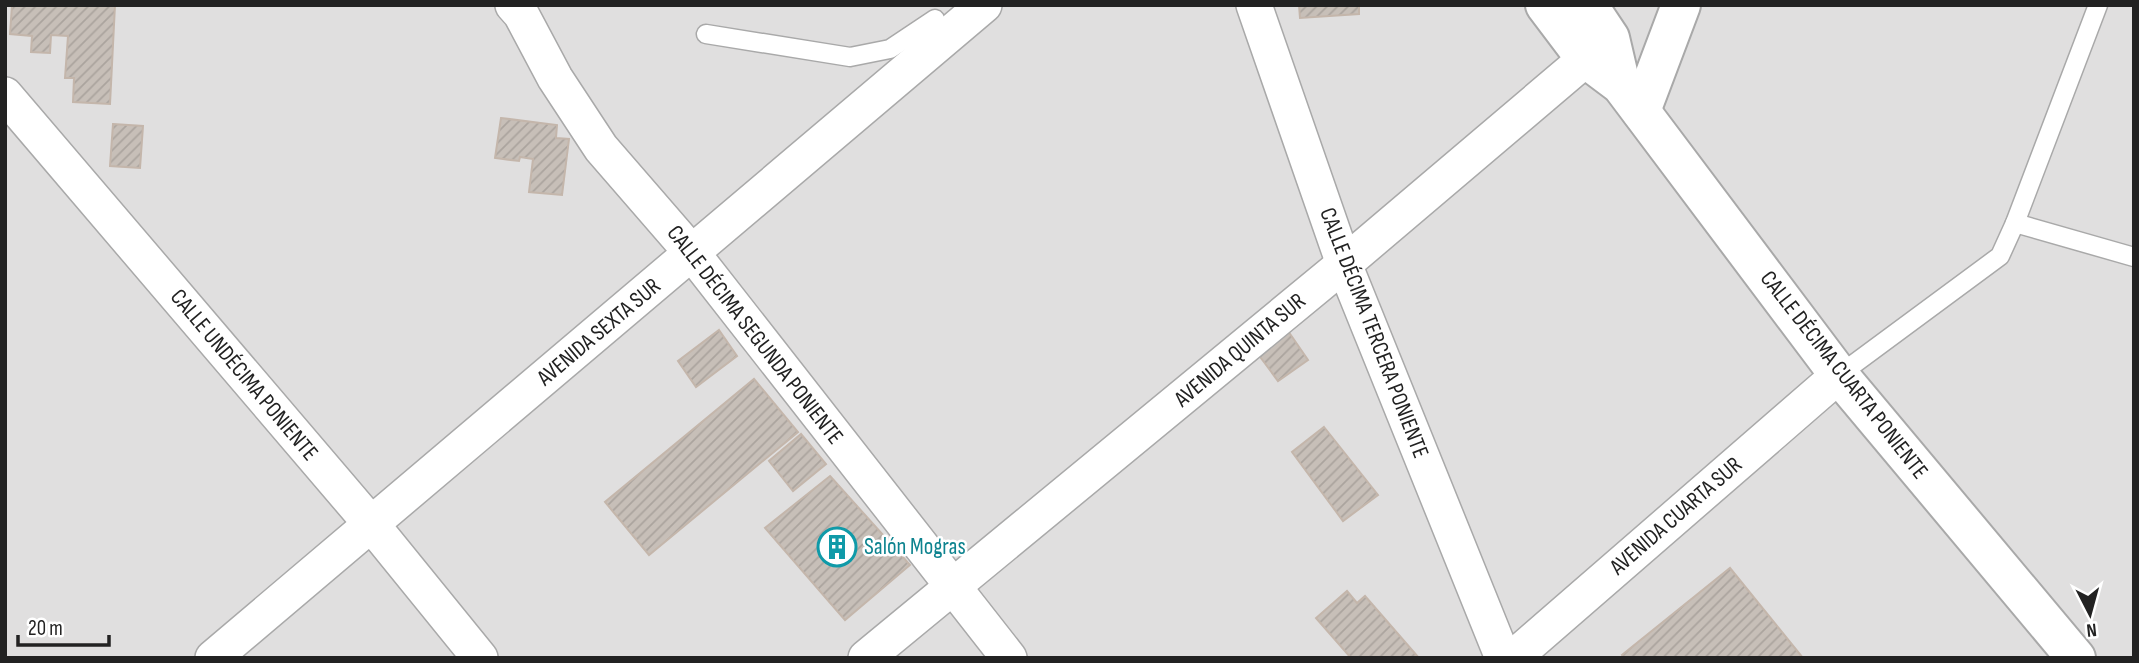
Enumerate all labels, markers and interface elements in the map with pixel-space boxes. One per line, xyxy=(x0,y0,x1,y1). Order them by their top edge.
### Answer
street label: CALLE DÉCIMA TERCERA PONIENTE xyxy=(1313,204,1435,462)
street label: CALLE DÉCIMA SEGUNDA PONIENTE xyxy=(661,220,849,450)
street label: CALLE DÉCIMA CUARTA PONIENTE xyxy=(1754,265,1934,485)
street label: AVENIDA SEXTA SUR xyxy=(531,272,667,392)
street label: CALLE UNDÉCIMA PONIENTE xyxy=(164,284,324,466)
street label: AVENIDA QUINTA SUR xyxy=(1168,287,1312,414)
street label: AVENIDA CUARTA SUR xyxy=(1603,451,1748,582)
building icon: Salón Mogras xyxy=(816,526,858,568)
place label: Salón Mogras xyxy=(864,533,966,561)
north arrow xyxy=(2055,579,2125,649)
scale bar xyxy=(18,604,108,648)
text: 20 m xyxy=(28,616,63,641)
text: N xyxy=(2085,617,2098,641)

